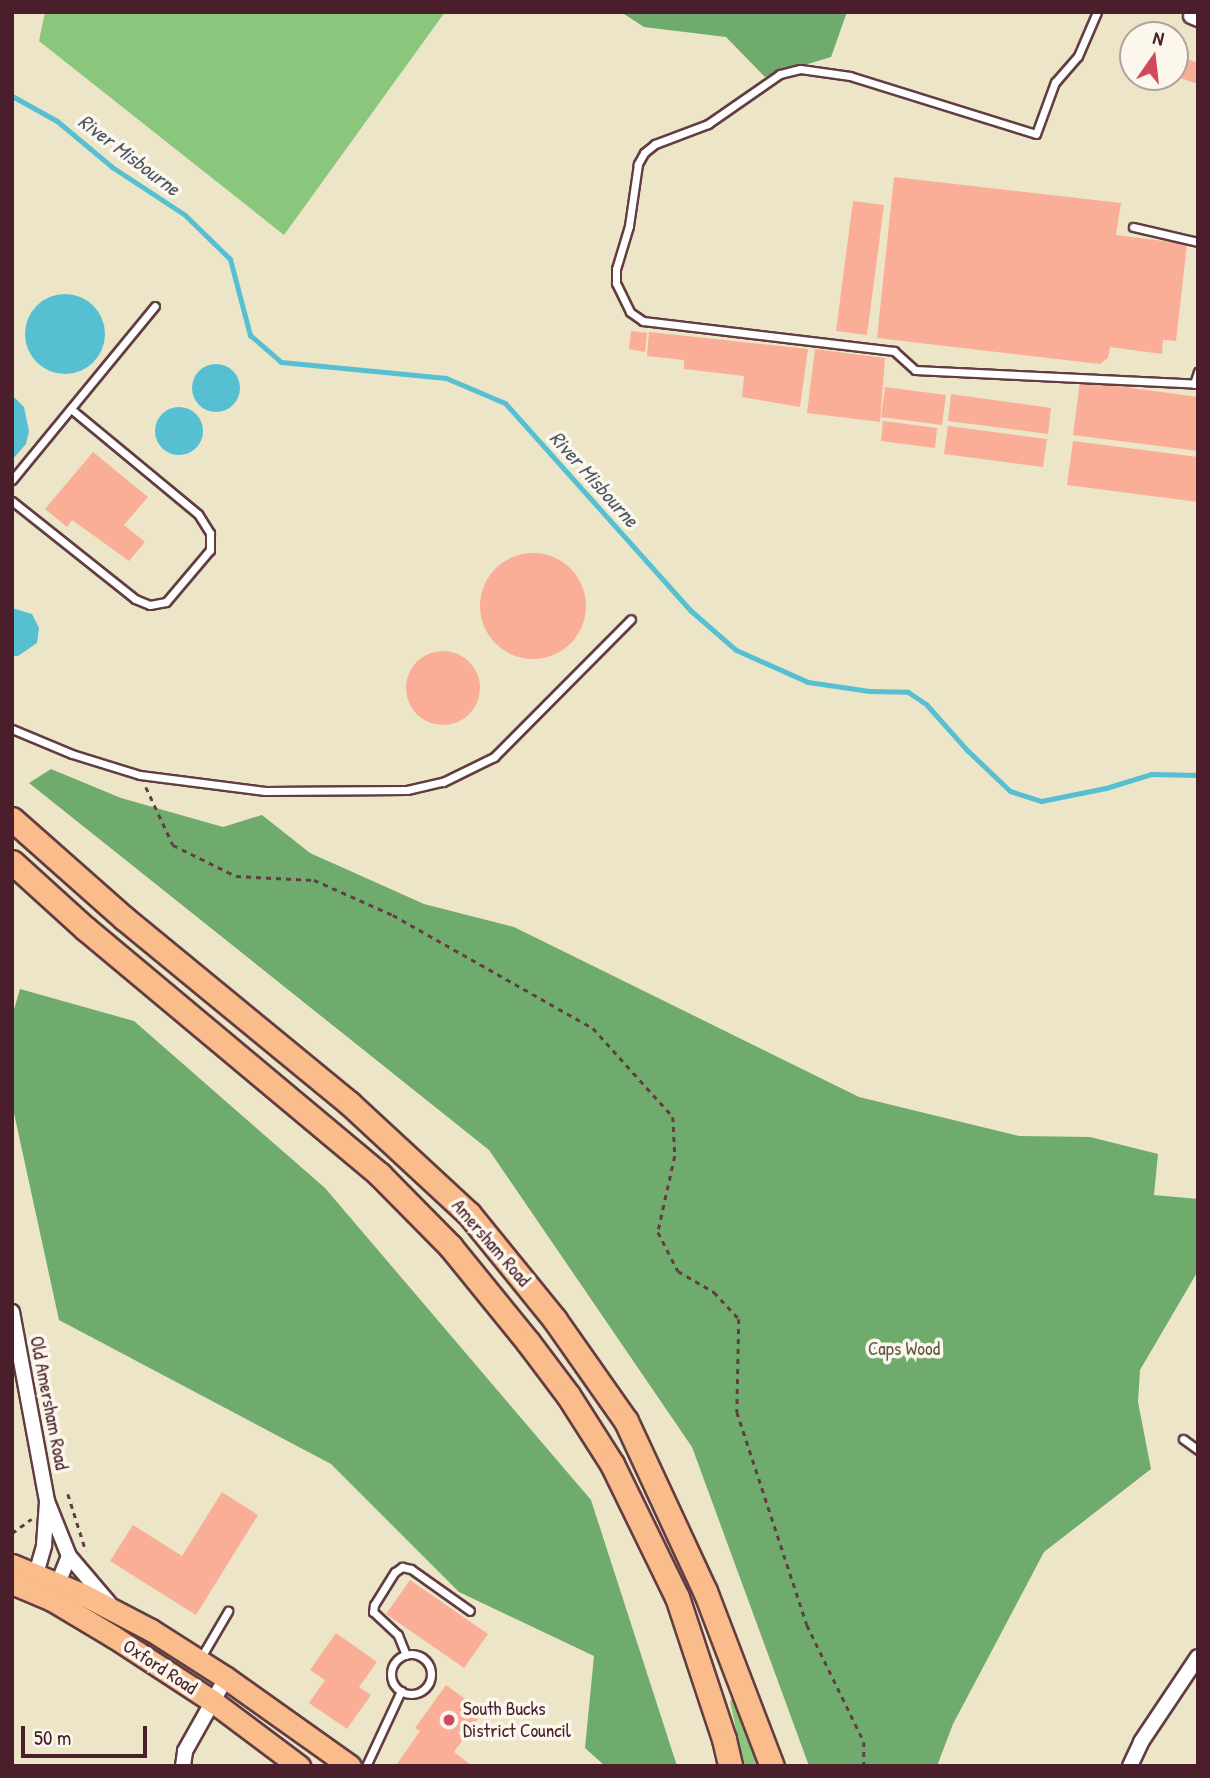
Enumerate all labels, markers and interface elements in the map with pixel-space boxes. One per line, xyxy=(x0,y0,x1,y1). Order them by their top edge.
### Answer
north arrow xyxy=(1119,21,1189,91)
text: N xyxy=(1151,24,1167,51)
water label: River Misbourne xyxy=(73,109,185,201)
water label: River Misbourne xyxy=(544,426,644,532)
street label: Amersham Road xyxy=(447,1195,535,1291)
street label: Old Amersham Road xyxy=(25,1334,73,1472)
park label: Caps Wood xyxy=(868,1338,940,1360)
street label: Oxford Road xyxy=(119,1635,201,1699)
place label: South Bucks District Council xyxy=(463,1698,571,1742)
scale bar xyxy=(24,1712,150,1756)
marker: South Bucks District Council xyxy=(441,1712,457,1728)
text: 50 m xyxy=(34,1723,71,1752)

